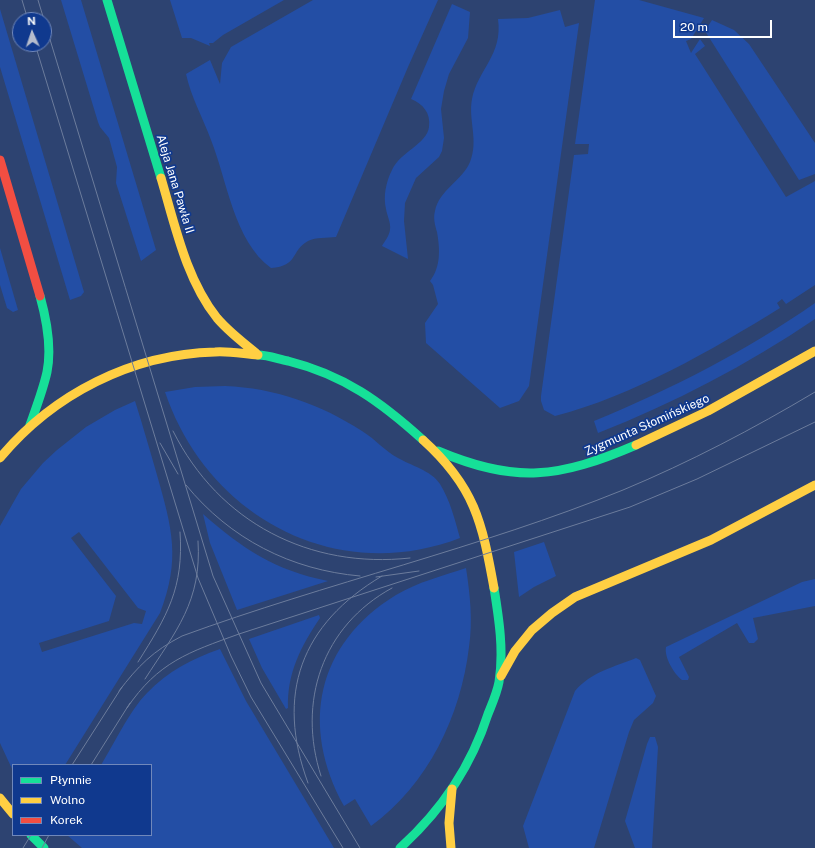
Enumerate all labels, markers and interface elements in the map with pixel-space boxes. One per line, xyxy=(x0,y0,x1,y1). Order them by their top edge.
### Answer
north arrow xyxy=(12,12,52,52)
scale bar xyxy=(675,12,774,38)
text: N xyxy=(27,15,36,27)
text: 20 m xyxy=(680,20,708,34)
street label: Aleja Jana Pawła II xyxy=(153,133,197,235)
street label: Zygmunta Słomińskiego xyxy=(582,391,712,459)
legend xyxy=(12,764,152,836)
text: Płynnie xyxy=(50,773,92,787)
text: Wolno xyxy=(50,793,85,807)
text: Korek xyxy=(50,813,83,827)

